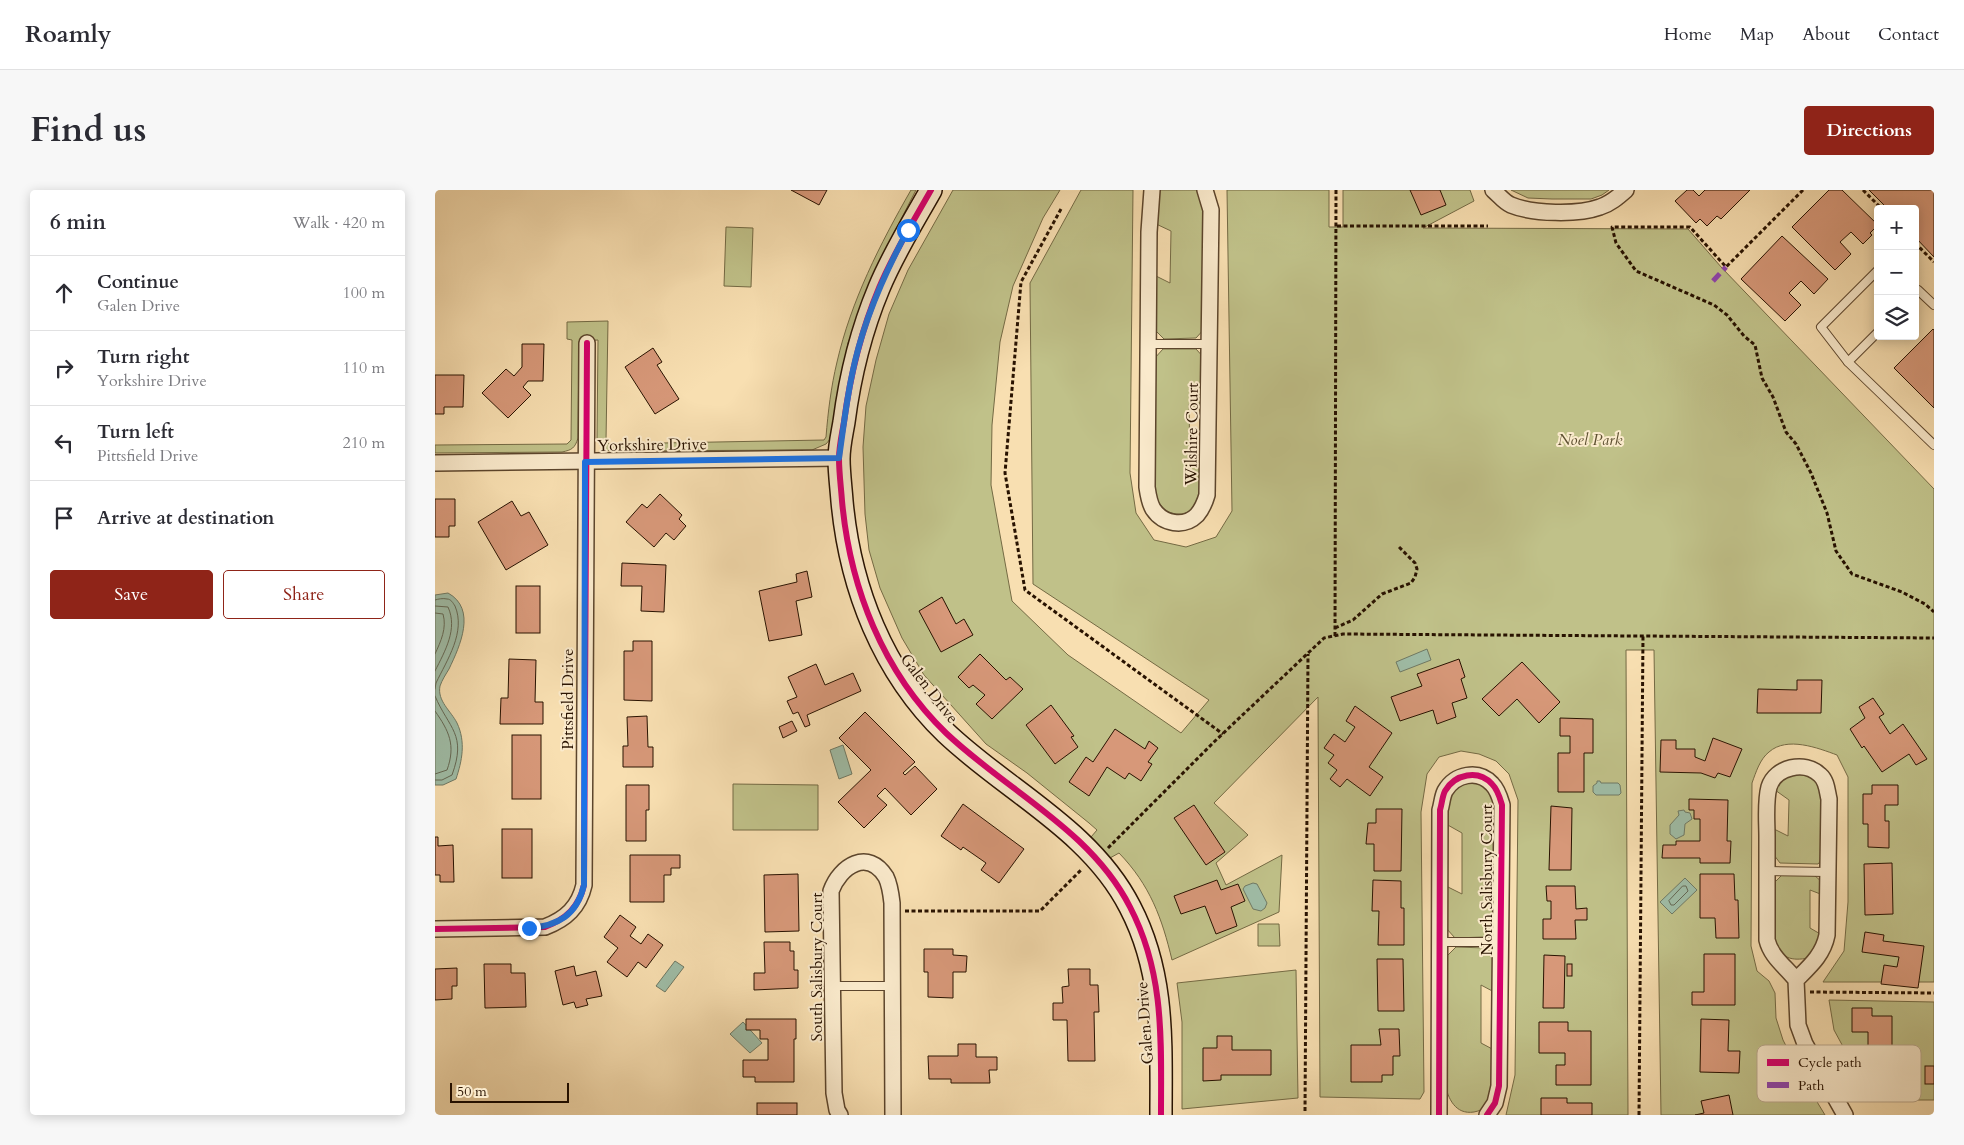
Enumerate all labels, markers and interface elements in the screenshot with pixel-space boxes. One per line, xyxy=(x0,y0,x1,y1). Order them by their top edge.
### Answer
text: Roamly xyxy=(25,18,111,51)
text: Home xyxy=(1664,22,1712,47)
text: Map xyxy=(1740,22,1774,47)
text: About xyxy=(1802,22,1850,47)
text: Contact xyxy=(1878,22,1939,47)
text: Find us xyxy=(30,106,146,154)
button: Directions xyxy=(1804,106,1934,155)
map controls xyxy=(1874,205,1919,340)
button: + xyxy=(1874,205,1919,250)
text: 6 min xyxy=(50,208,106,237)
text: Walk · 420 m xyxy=(293,212,385,234)
route start xyxy=(897,219,920,242)
button: − xyxy=(1874,250,1919,295)
text: Continue xyxy=(97,269,179,295)
icon: ahead xyxy=(50,279,78,307)
text: 100 m xyxy=(343,282,385,304)
text: Galen Drive xyxy=(97,295,180,317)
button: layers xyxy=(1874,295,1919,340)
text: Turn right xyxy=(97,344,189,370)
icon: right xyxy=(50,354,78,382)
text: 110 m xyxy=(343,357,385,379)
text: Yorkshire Drive xyxy=(97,370,207,392)
street label: Wilshire Court xyxy=(1180,382,1204,487)
text: Turn left xyxy=(97,419,174,445)
icon: left xyxy=(50,429,78,457)
park label: Noel Park xyxy=(1558,429,1622,451)
text: 210 m xyxy=(343,432,385,454)
street label: Yorkshire Drive xyxy=(597,433,707,457)
text: Pittsfield Drive xyxy=(97,445,198,467)
icon: arrive xyxy=(50,504,78,532)
text: Arrive at destination xyxy=(97,505,274,531)
button: Save xyxy=(50,570,213,619)
button: Share xyxy=(223,570,385,619)
street label: Pittsfield Drive xyxy=(557,648,579,750)
street label: Galen Drive xyxy=(895,649,963,728)
street label: North Salisbury Court xyxy=(1476,804,1498,956)
street label: South Salisbury Court xyxy=(806,893,828,1041)
route end xyxy=(518,917,541,940)
street label: Galen Drive xyxy=(1131,981,1159,1065)
legend xyxy=(1757,1045,1921,1102)
text: Cycle path xyxy=(1798,1053,1862,1072)
text: Path xyxy=(1798,1076,1825,1095)
scale bar xyxy=(450,1080,569,1103)
text: 50 m xyxy=(457,1082,487,1101)

